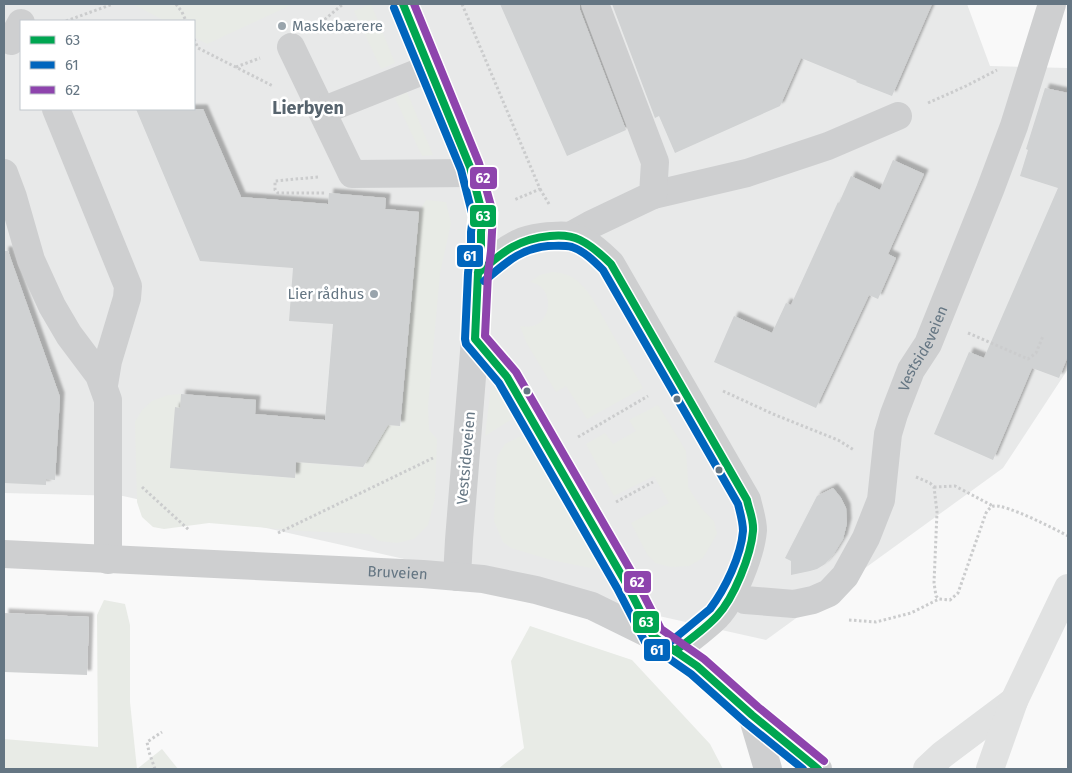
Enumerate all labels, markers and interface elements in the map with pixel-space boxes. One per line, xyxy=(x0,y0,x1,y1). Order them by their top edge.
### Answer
place label: Maskebærere xyxy=(292,17,383,35)
legend xyxy=(20,20,195,110)
marker: Maskebærere xyxy=(276,20,288,32)
text: 63 xyxy=(65,31,80,49)
text: 61 xyxy=(65,56,79,74)
text: 62 xyxy=(65,81,80,99)
district label: Lierbyen xyxy=(272,97,344,119)
line badge: 62 xyxy=(469,166,498,190)
text: 62 xyxy=(476,170,490,187)
line badge: 63 xyxy=(469,204,497,228)
text: 63 xyxy=(475,208,491,225)
line badge: 61 xyxy=(456,244,484,268)
text: 61 xyxy=(463,248,477,265)
place label: Lier rådhus xyxy=(287,285,364,303)
marker: Lier rådhus xyxy=(368,288,380,300)
street label: Vestsideveien xyxy=(895,303,951,394)
unlabelled marker xyxy=(522,386,532,396)
unlabelled marker xyxy=(672,394,682,404)
street label: Vestsideveien xyxy=(453,411,479,505)
unlabelled marker xyxy=(714,465,724,475)
street label: Bruveien xyxy=(367,562,428,583)
line badge: 62 xyxy=(623,570,652,594)
text: 62 xyxy=(630,574,644,591)
line badge: 63 xyxy=(632,610,660,634)
text: 63 xyxy=(638,614,654,631)
line badge: 61 xyxy=(643,638,671,662)
text: 61 xyxy=(650,642,664,659)

